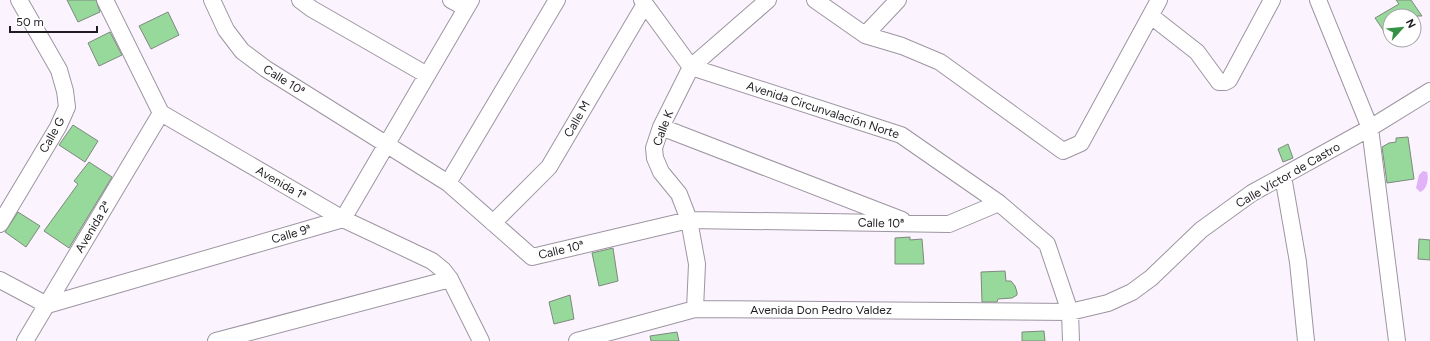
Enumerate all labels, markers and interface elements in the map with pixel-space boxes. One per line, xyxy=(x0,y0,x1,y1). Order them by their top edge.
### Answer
scale bar xyxy=(10,8,97,34)
north arrow xyxy=(1382,8,1422,48)
text: 50 m xyxy=(16,15,44,29)
text: N xyxy=(1403,17,1418,30)
street label: Calle 10ª xyxy=(261,62,307,98)
street label: Avenida Circunvalación Norte xyxy=(745,79,902,141)
street label: Calle M xyxy=(561,98,593,140)
street label: Calle K xyxy=(650,108,676,148)
street label: Calle G xyxy=(36,115,68,155)
street label: Calle Víctor de Castro xyxy=(1233,139,1343,211)
street label: Avenida 1ª xyxy=(254,163,308,203)
street label: Avenida 2ª xyxy=(72,199,114,255)
street label: Calle 10ª xyxy=(858,216,904,230)
street label: Calle 9ª xyxy=(270,222,312,246)
street label: Calle 10ª xyxy=(537,238,585,262)
street label: Avenida Don Pedro Valdez xyxy=(750,303,892,317)

